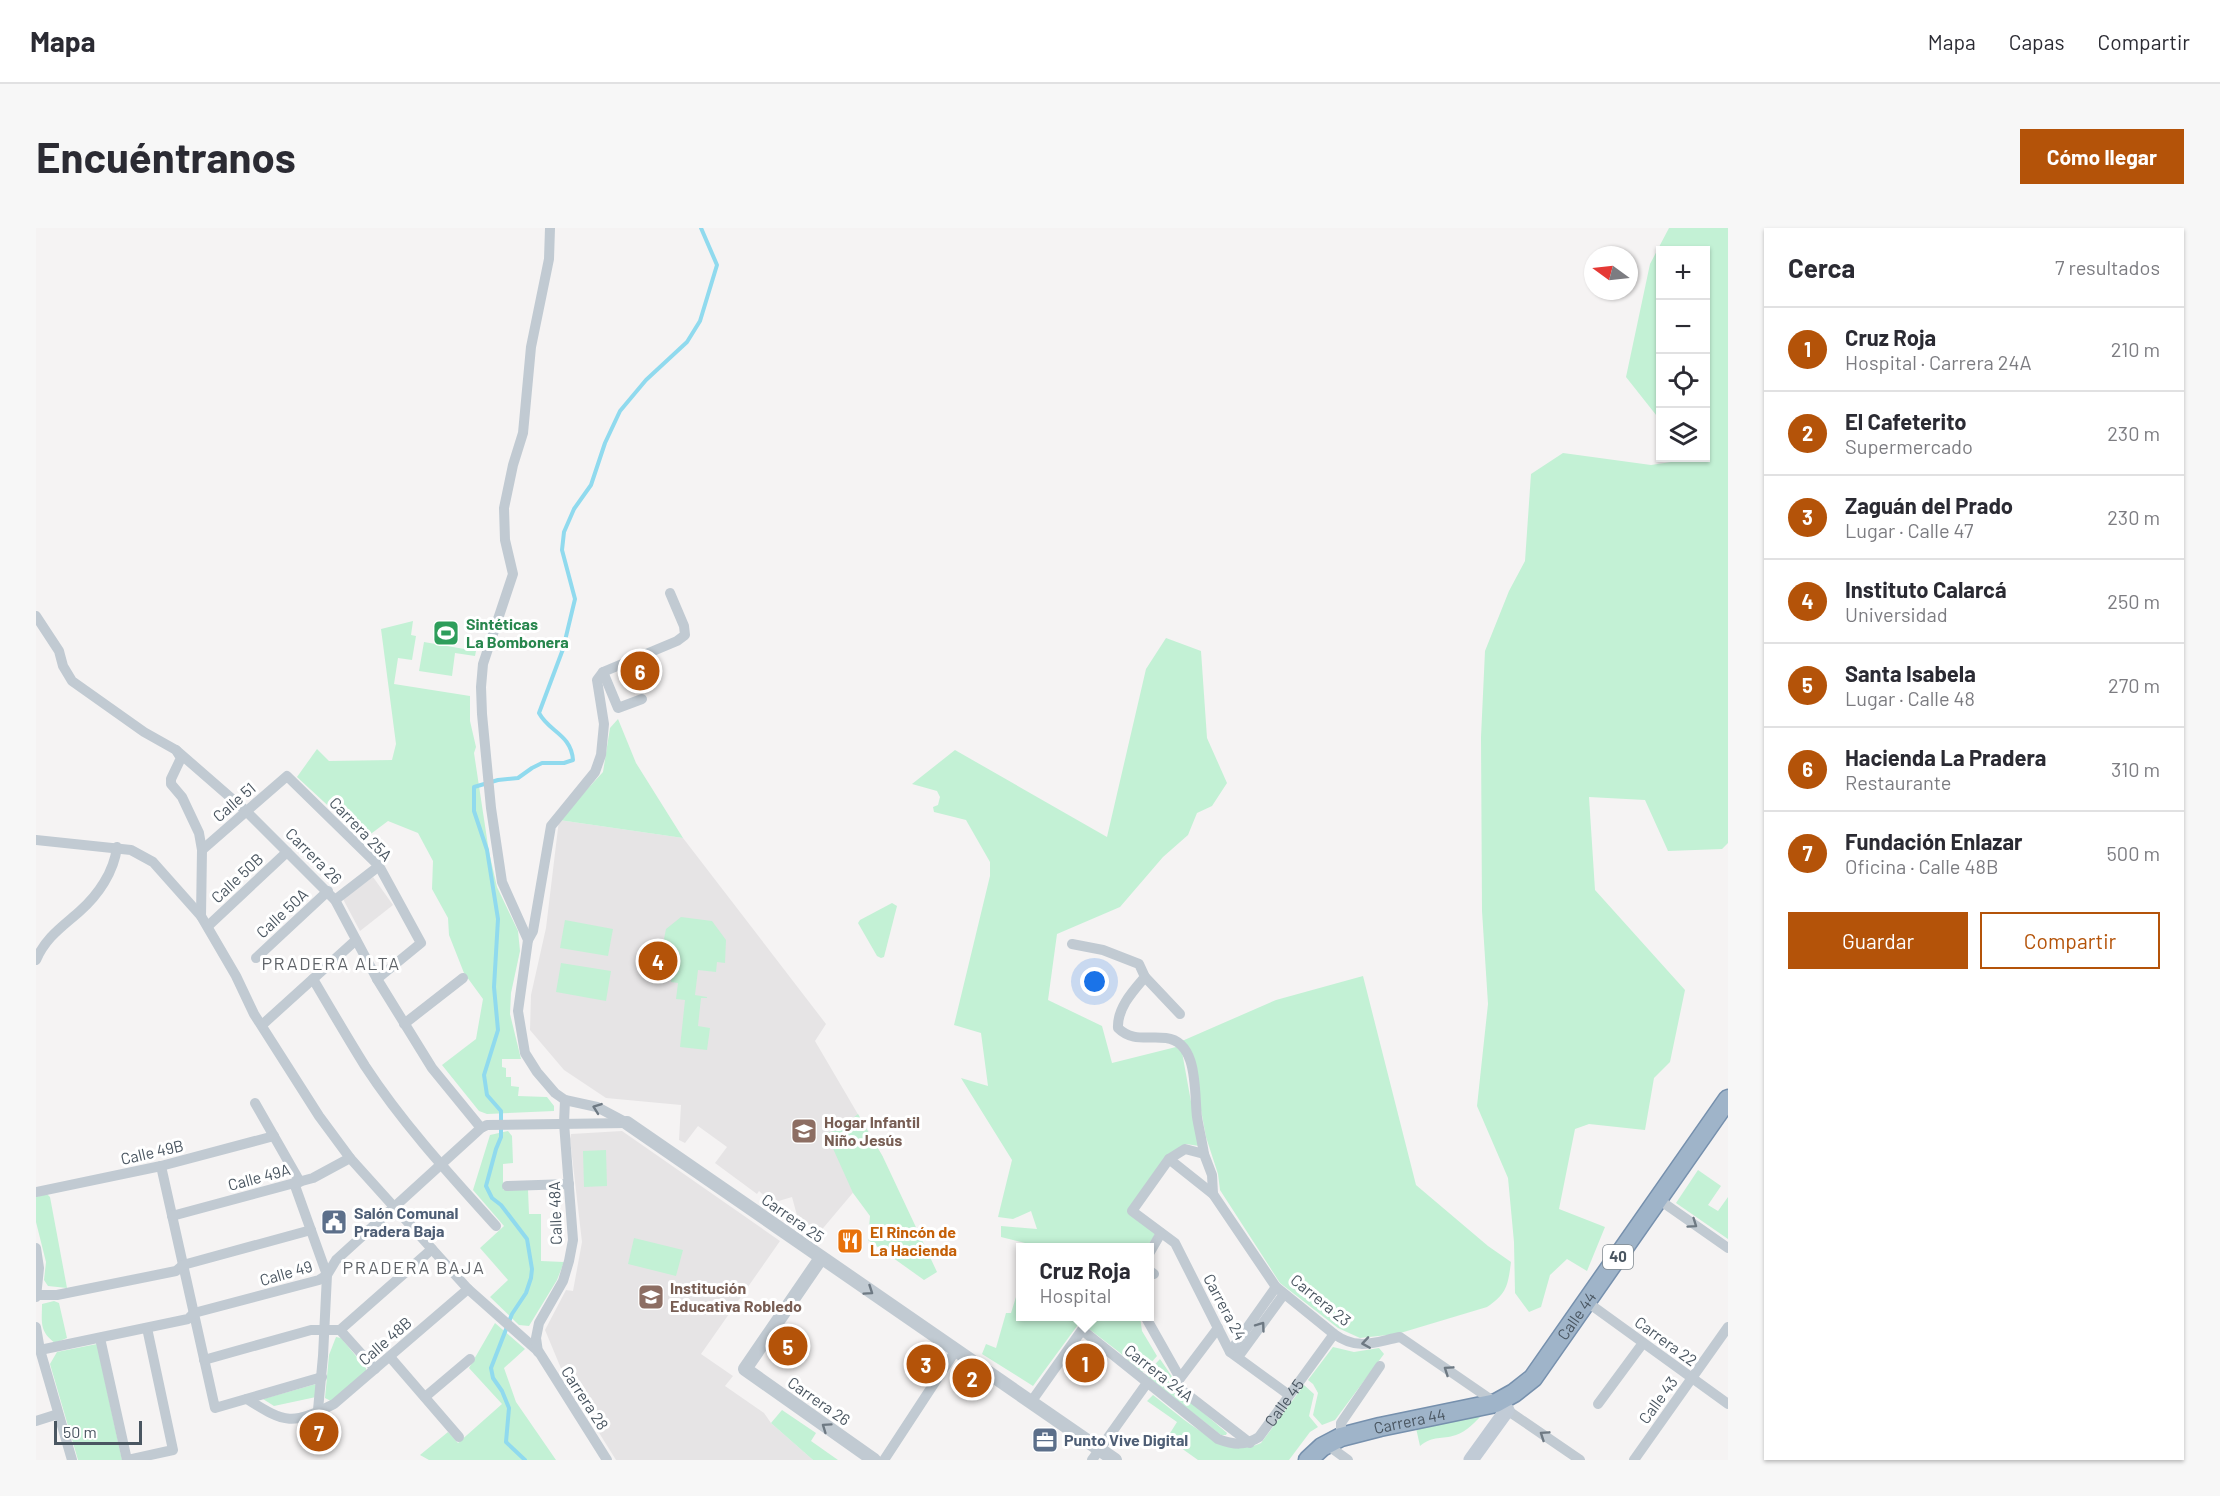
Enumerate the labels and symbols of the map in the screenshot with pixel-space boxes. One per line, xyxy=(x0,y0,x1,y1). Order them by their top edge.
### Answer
north arrow xyxy=(1584,246,1638,300)
place label: Sintéticas La Bombonera xyxy=(466,614,569,651)
sports icon: Sintéticas La Bombonera xyxy=(431,618,461,648)
pin: 6 xyxy=(620,648,660,694)
street label: Calle 51 xyxy=(208,778,259,825)
street label: Carrera 25A xyxy=(326,793,397,865)
street label: Carrera 26 xyxy=(282,824,346,888)
street label: Calle 50B xyxy=(207,849,267,906)
street label: Calle 50A xyxy=(252,884,312,941)
pin: 4 xyxy=(638,938,678,984)
district label: PRADERA ALTA xyxy=(261,952,401,974)
your location xyxy=(1080,967,1109,996)
one-way arrow xyxy=(592,1103,603,1116)
place label: Hogar Infantil Niño Jesús xyxy=(824,1112,920,1149)
school or university icon: Hogar Infantil Niño Jesús xyxy=(789,1116,819,1146)
street label: Calle 49B xyxy=(119,1135,185,1168)
street label: Calle 49A xyxy=(226,1159,292,1194)
street label: Calle 48A xyxy=(544,1181,565,1245)
street label: Carrera 25 xyxy=(758,1189,828,1246)
place label: Salón Comunal Pradera Baja xyxy=(354,1203,458,1240)
public building icon: Salón Comunal Pradera Baja xyxy=(319,1207,349,1237)
one-way arrow xyxy=(1686,1217,1697,1228)
place label: El Rincón de La Hacienda xyxy=(870,1222,957,1259)
restaurant icon: El Rincón de La Hacienda xyxy=(835,1226,865,1256)
road number: 40 xyxy=(1603,1245,1633,1269)
street label: Calle 49 xyxy=(257,1256,314,1289)
district label: PRADERA BAJA xyxy=(343,1256,485,1278)
street label: Carrera 24 xyxy=(1200,1270,1251,1343)
street label: Carrera 23 xyxy=(1287,1270,1355,1330)
place label: Institución Educativa Robledo xyxy=(670,1278,802,1315)
school or university icon: Institución Educativa Robledo xyxy=(636,1282,666,1312)
one-way arrow xyxy=(863,1284,874,1295)
street label: Calle 44 xyxy=(1553,1288,1599,1343)
street label: Calle 48B xyxy=(354,1312,415,1369)
street label: Carrera 22 xyxy=(1632,1312,1701,1370)
one-way arrow xyxy=(1254,1321,1265,1332)
pin: 5 xyxy=(768,1324,807,1368)
one-way arrow xyxy=(1361,1337,1371,1349)
pin: 1 xyxy=(1066,1340,1104,1386)
street label: Carrera 24A xyxy=(1121,1340,1198,1406)
pin: 3 xyxy=(906,1342,946,1386)
pin: 2 xyxy=(952,1356,992,1400)
street label: Carrera 28 xyxy=(558,1362,613,1433)
one-way arrow xyxy=(1444,1366,1455,1377)
street label: Carrera 26 xyxy=(784,1372,854,1429)
street label: Calle 43 xyxy=(1634,1372,1681,1427)
street label: Calle 45 xyxy=(1260,1375,1307,1430)
street label: Carrera 44 xyxy=(1371,1404,1447,1437)
pin: 7 xyxy=(300,1410,338,1454)
scale bar xyxy=(54,1418,142,1446)
one-way arrow xyxy=(822,1423,833,1434)
office icon: Punto Vive Digital xyxy=(1030,1425,1060,1455)
place label: Punto Vive Digital xyxy=(1064,1430,1188,1449)
one-way arrow xyxy=(1539,1431,1550,1442)

